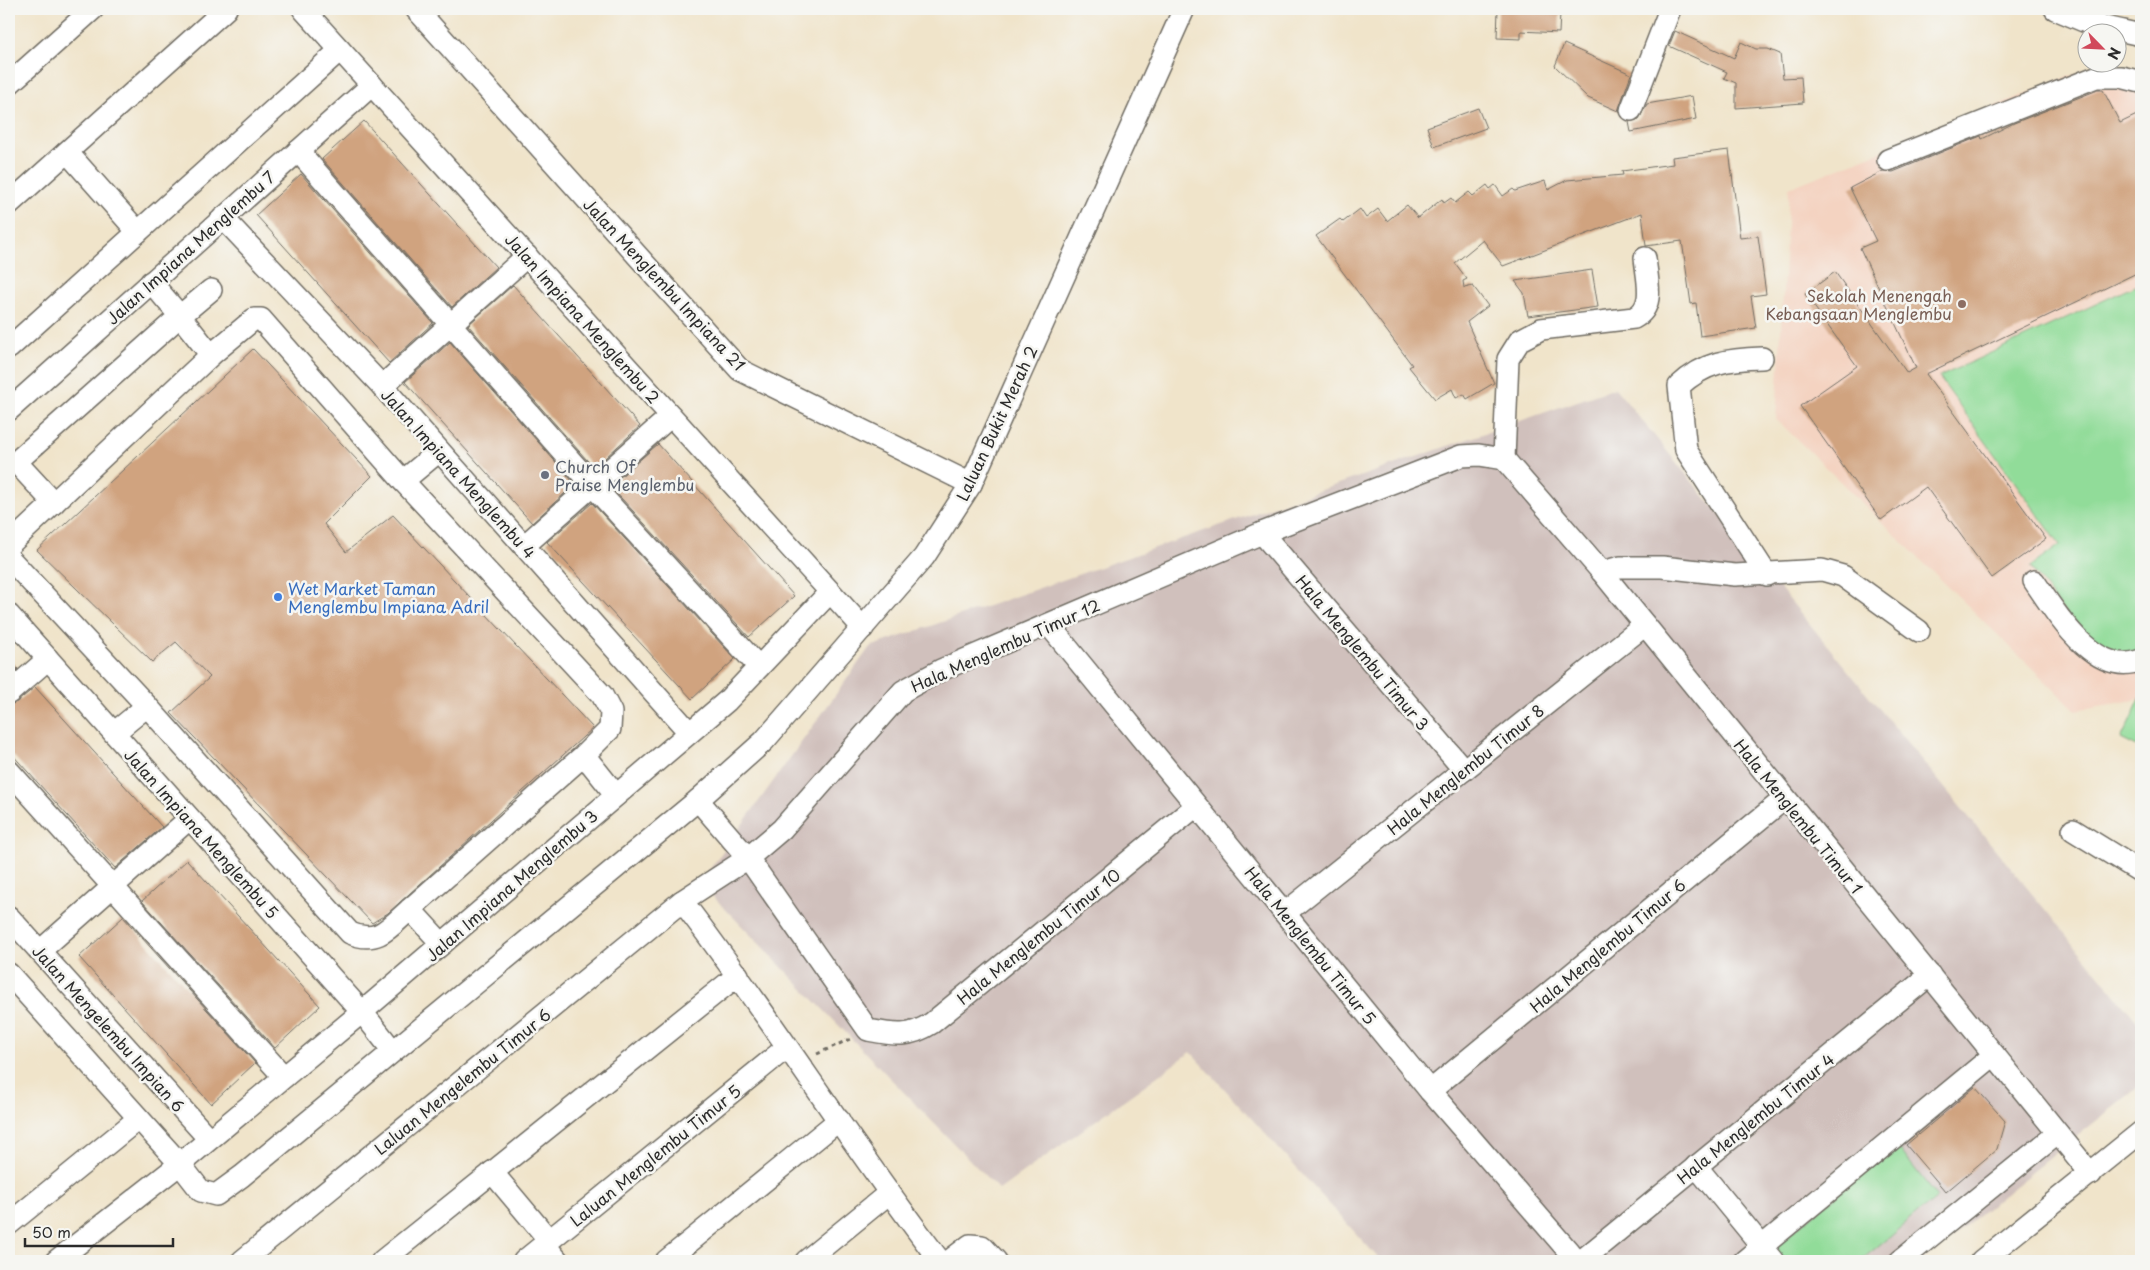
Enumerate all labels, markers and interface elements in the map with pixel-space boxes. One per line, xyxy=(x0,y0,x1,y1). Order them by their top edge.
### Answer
north arrow xyxy=(2078,22,2128,72)
text: N xyxy=(2102,44,2126,63)
street label: Jalan Impiana Menglembu 7 xyxy=(100,165,280,329)
street label: Jalan Menglembu Impiana 21 xyxy=(578,192,752,376)
street label: Jalan Impiana Menglembu 2 xyxy=(500,228,666,408)
place label: Sekolah Menengah Kebangsaan Menglembu xyxy=(1765,283,1952,325)
marker: Sekolah Menengah Kebangsaan Menglembu xyxy=(1956,298,1968,310)
street label: Laluan Bukit Merah 2 xyxy=(949,341,1043,505)
street label: Jalan Impiana Menglembu 4 xyxy=(376,383,542,563)
place label: Church Of Praise Menglembu xyxy=(555,454,694,496)
marker: Church Of Praise Menglembu xyxy=(539,469,551,481)
street label: Hala Menglembu Timur 3 xyxy=(1291,569,1435,735)
place label: Wet Market Taman Menglembu Impiana Adril xyxy=(288,576,489,618)
marker: Wet Market Taman Menglembu Impiana Adril xyxy=(272,591,284,603)
street label: Hala Menglembu Timur 12 xyxy=(907,592,1103,698)
street label: Hala Menglembu Timur 8 xyxy=(1381,698,1549,840)
street label: Hala Menglembu Timur 1 xyxy=(1729,733,1869,899)
street label: Jalan Impiana Menglembu 5 xyxy=(119,743,285,923)
street label: Jalan Impiana Menglembu 3 xyxy=(420,803,602,967)
street label: Hala Menglembu Timur 5 xyxy=(1240,861,1382,1029)
street label: Hala Menglembu Timur 10 xyxy=(951,862,1125,1010)
street label: Hala Menglembu Timur 6 xyxy=(1524,872,1690,1018)
street label: Jalan Mengelembu Impian 6 xyxy=(27,939,191,1117)
street label: Laluan Mengelembu Timur 6 xyxy=(369,1002,555,1160)
street label: Hala Menglembu Timur 4 xyxy=(1671,1047,1839,1189)
street label: Laluan Menglembu Timur 5 xyxy=(564,1078,746,1232)
scale bar xyxy=(25,1215,172,1247)
text: 50 m xyxy=(32,1220,71,1243)

